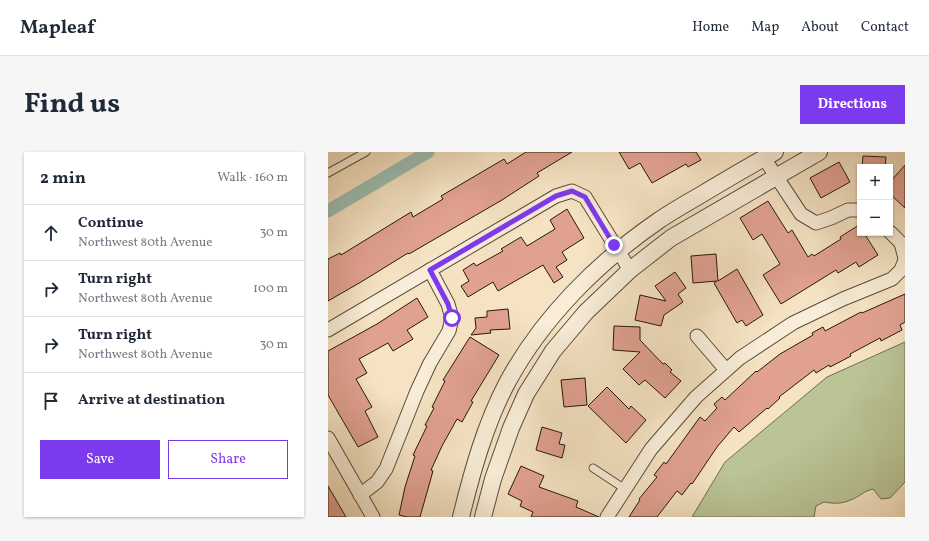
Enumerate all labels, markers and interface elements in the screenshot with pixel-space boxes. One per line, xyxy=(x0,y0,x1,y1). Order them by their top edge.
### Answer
text: Mapleaf xyxy=(20,15,95,41)
text: Home xyxy=(692,18,729,37)
text: Map xyxy=(751,18,779,37)
text: About xyxy=(801,18,839,37)
text: Contact xyxy=(861,18,909,37)
text: Find us xyxy=(24,85,120,124)
button: Directions xyxy=(800,85,905,124)
map controls xyxy=(857,164,893,236)
button: + xyxy=(857,164,893,200)
text: 2 min xyxy=(40,167,86,190)
text: Walk · 160 m xyxy=(217,169,288,187)
button: − xyxy=(857,200,893,236)
text: Continue xyxy=(78,213,143,234)
icon: ahead xyxy=(40,222,62,244)
text: 30 m xyxy=(260,224,288,242)
text: Northwest 80th Avenue xyxy=(78,234,212,252)
route end xyxy=(605,236,623,254)
text: Turn right xyxy=(78,269,152,290)
icon: right xyxy=(40,278,62,300)
text: 100 m xyxy=(253,280,288,298)
text: Northwest 80th Avenue xyxy=(78,290,212,308)
route start xyxy=(443,309,461,327)
text: Turn right xyxy=(78,325,152,346)
icon: right xyxy=(40,334,62,356)
text: 30 m xyxy=(260,336,288,354)
text: Northwest 80th Avenue xyxy=(78,346,212,364)
icon: arrive xyxy=(40,390,62,412)
text: Arrive at destination xyxy=(78,390,225,411)
button: Save xyxy=(40,440,160,479)
button: Share xyxy=(168,440,288,479)

